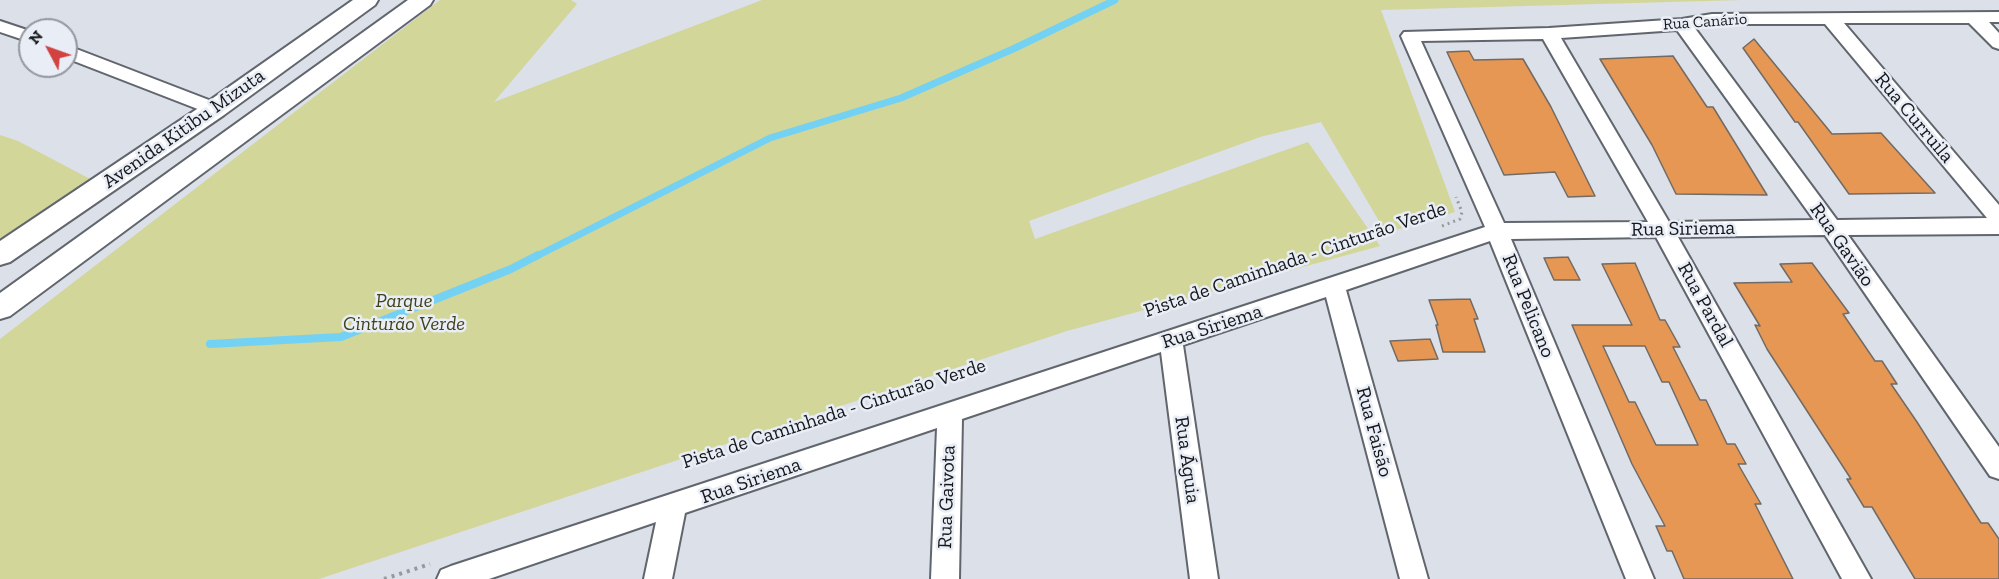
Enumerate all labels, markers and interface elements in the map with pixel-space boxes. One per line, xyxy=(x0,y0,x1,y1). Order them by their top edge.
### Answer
street label: Rua Canário xyxy=(1662,9,1748,35)
north arrow xyxy=(18,18,78,78)
text: N xyxy=(24,26,47,48)
street label: Avenida Kitibu Mizuta xyxy=(98,64,270,194)
street label: Rua Curruila xyxy=(1869,68,1959,168)
street label: Pista de Caminhada - Cinturão Verde xyxy=(1141,197,1449,323)
street label: Rua Gavião xyxy=(1804,199,1880,291)
street label: Rua Siriema xyxy=(1631,216,1735,242)
street label: Rua Pelicano xyxy=(1496,251,1560,361)
street label: Rua Pardal xyxy=(1672,258,1738,352)
park label: Parque Cinturão Verde xyxy=(343,289,465,336)
street label: Rua Siriema xyxy=(1159,299,1265,355)
street label: Pista de Caminhada - Cinturão Verde xyxy=(679,353,989,475)
street label: Rua Faisão xyxy=(1350,384,1398,480)
street label: Rua Águia xyxy=(1169,415,1205,505)
street label: Rua Gaivota xyxy=(933,445,961,549)
street label: Rua Siriema xyxy=(698,453,804,509)

